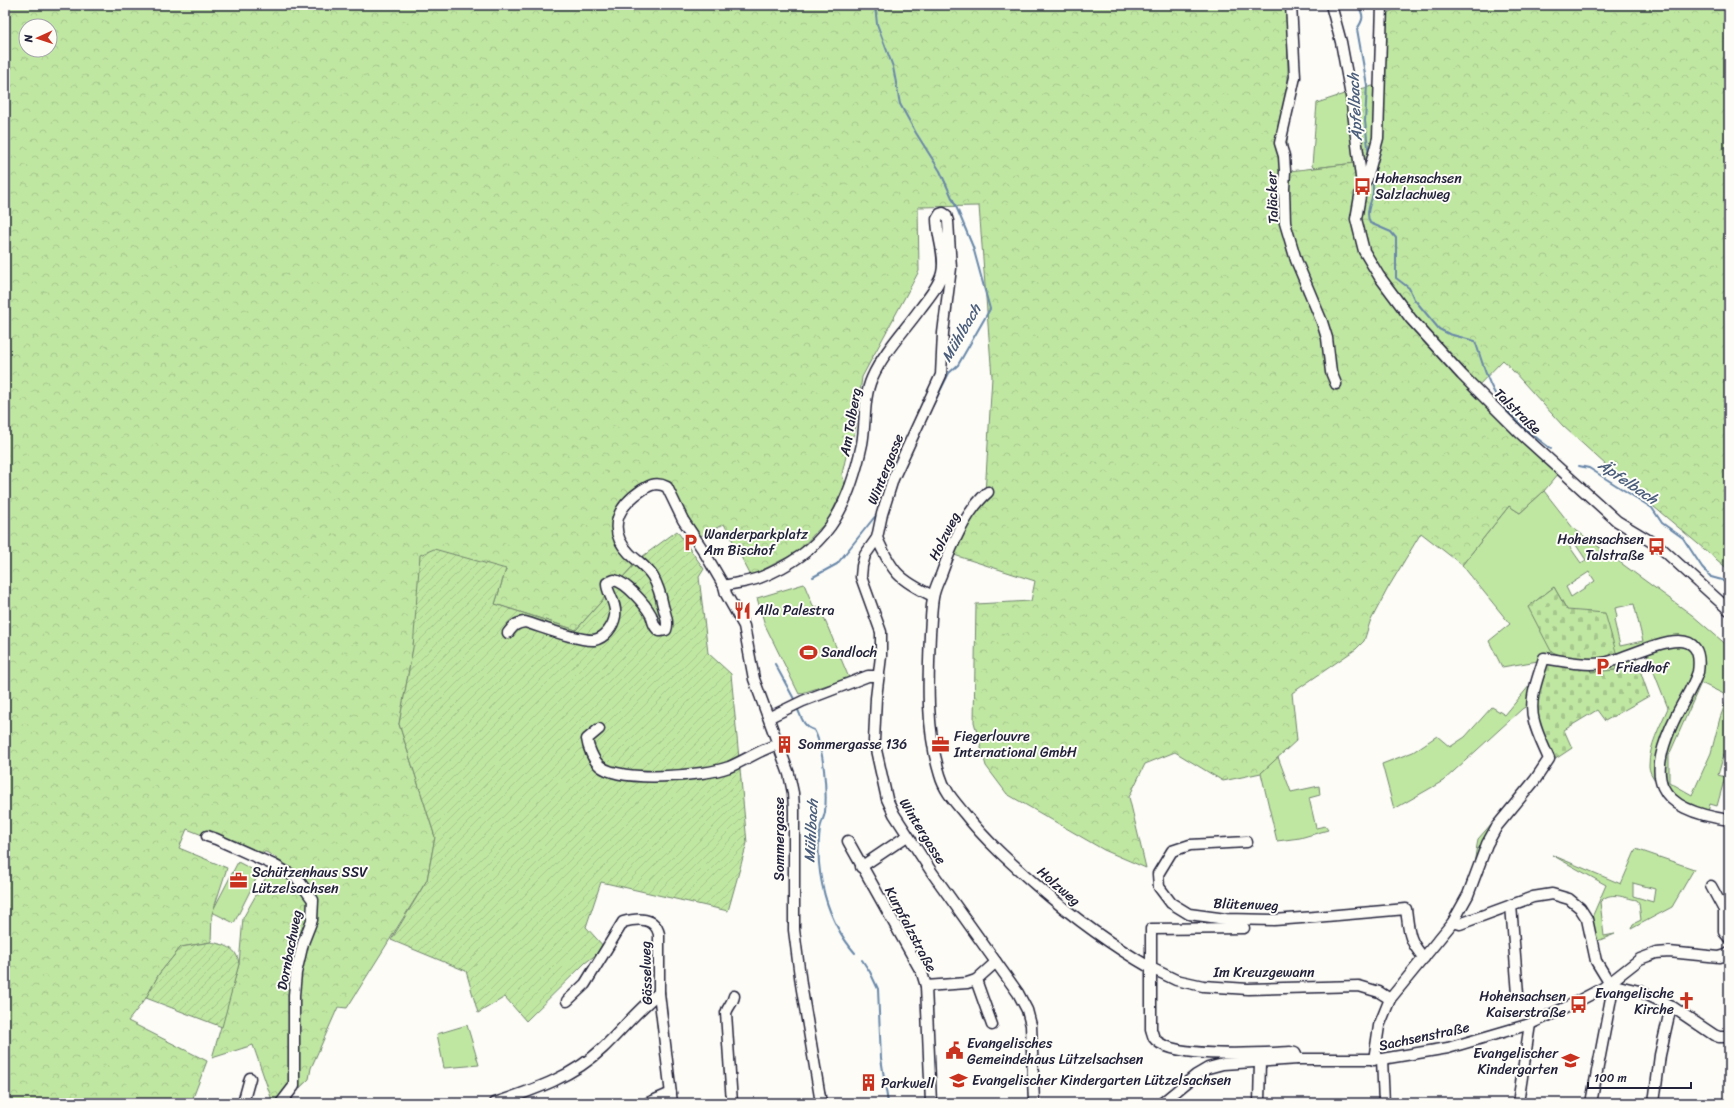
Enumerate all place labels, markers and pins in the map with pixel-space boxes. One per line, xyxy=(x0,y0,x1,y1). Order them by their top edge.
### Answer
place label: Hohensachsen Salzlachweg xyxy=(1375,166,1462,207)
bus stop icon: Hohensachsen Salzlachweg xyxy=(1352,176,1372,196)
place label: Wanderparkplatz Am Bischof xyxy=(703,522,808,563)
place label: Hohensachsen Talstraße xyxy=(1557,527,1644,568)
parking icon: Wanderparkplatz Am Bischof xyxy=(681,532,701,552)
bus stop icon: Hohensachsen Talstraße xyxy=(1647,537,1667,557)
place label: Alla Palestra xyxy=(754,598,834,623)
restaurant icon: Alla Palestra xyxy=(732,600,752,620)
place label: Sandloch xyxy=(821,640,877,665)
sports icon: Sandloch xyxy=(798,642,818,662)
place label: Friedhof xyxy=(1616,655,1670,680)
parking icon: Friedhof xyxy=(1593,657,1613,677)
place label: Fiegerlouvre International GmbH xyxy=(953,724,1077,765)
place label: Sommergasse 136 xyxy=(798,732,907,757)
building icon: Sommergasse 136 xyxy=(775,734,795,754)
office icon: Fiegerlouvre International GmbH xyxy=(931,734,951,754)
place label: Schützenhaus SSV Lützelsachsen xyxy=(252,860,368,901)
office icon: Schützenhaus SSV Lützelsachsen xyxy=(229,870,249,890)
place label: Evangelische Kirche xyxy=(1595,981,1674,1022)
place label: Hohensachsen Kaiserstraße xyxy=(1479,984,1566,1025)
church icon: Evangelische Kirche xyxy=(1677,991,1697,1011)
bus stop icon: Hohensachsen Kaiserstraße xyxy=(1569,994,1589,1014)
place label: Evangelisches Gemeindehaus Lützelsachsen xyxy=(967,1031,1144,1072)
public building icon: Evangelisches Gemeindehaus Lützelsachsen xyxy=(944,1041,964,1061)
place label: Evangelischer Kindergarten xyxy=(1473,1041,1559,1082)
school or university icon: Evangelischer Kindergarten xyxy=(1561,1051,1581,1071)
place label: Evangelischer Kindergarten Lützelsachsen xyxy=(972,1068,1231,1093)
school or university icon: Evangelischer Kindergarten Lützelsachsen xyxy=(949,1070,969,1090)
place label: Parkwell xyxy=(881,1071,936,1096)
building icon: Parkwell xyxy=(858,1073,878,1093)

